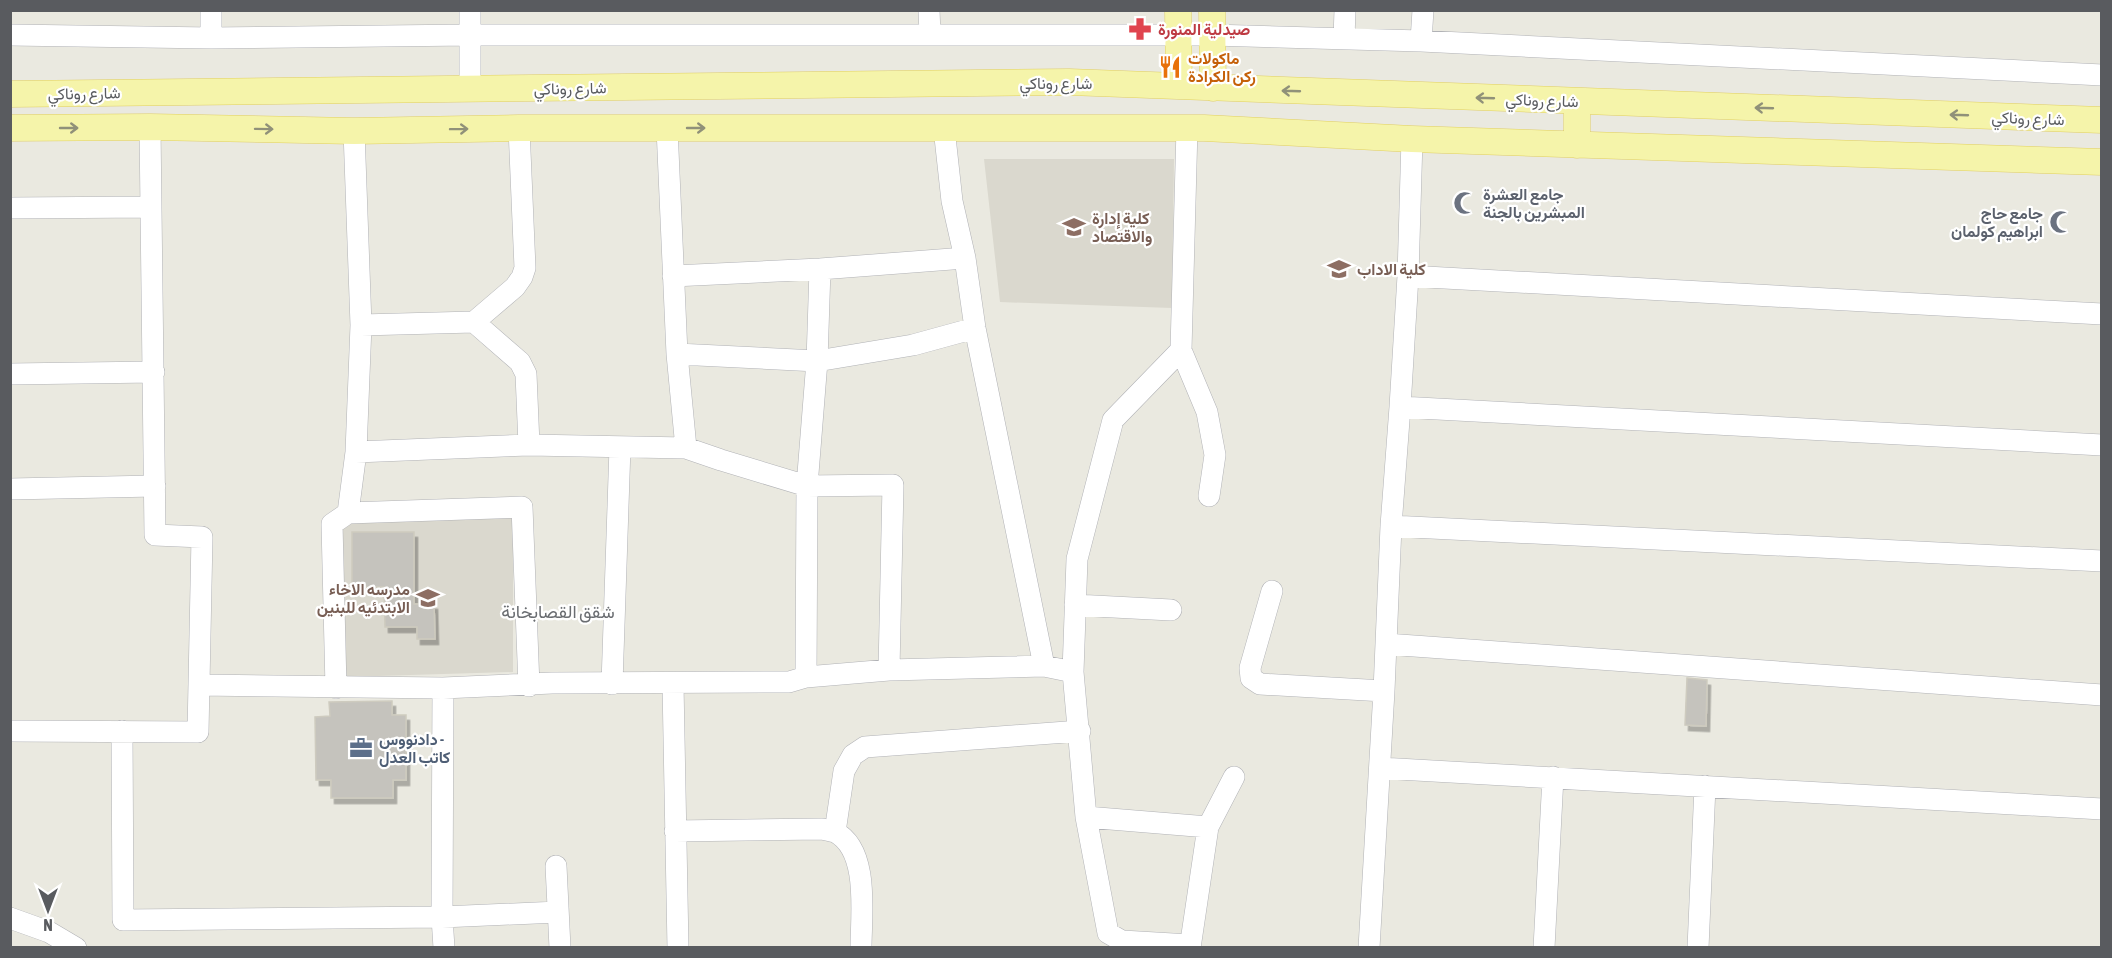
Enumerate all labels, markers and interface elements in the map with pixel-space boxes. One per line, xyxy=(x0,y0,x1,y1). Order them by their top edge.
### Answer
pharmacy icon: صيدلية المنورة xyxy=(1127,16,1153,42)
place label: صيدلية المنورة xyxy=(1158,20,1250,40)
place label: ماكولات ركن الكرادة xyxy=(1188,49,1256,87)
restaurant icon: ماكولات ركن الكرادة xyxy=(1157,54,1183,80)
street label: شارع روناكي xyxy=(1020,74,1092,97)
street label: شارع روناكي xyxy=(533,78,607,103)
street label: شارع روناكي xyxy=(47,83,121,108)
one-way arrow xyxy=(1281,85,1301,96)
street label: شارع روناكي xyxy=(1505,90,1579,115)
one-way arrow xyxy=(1476,92,1496,103)
one-way arrow xyxy=(1755,102,1775,114)
street label: شارع روناكي xyxy=(1991,108,2065,133)
one-way arrow xyxy=(1950,110,1970,121)
one-way arrow xyxy=(58,122,78,134)
one-way arrow xyxy=(685,122,705,134)
one-way arrow xyxy=(253,123,273,135)
one-way arrow xyxy=(448,123,468,135)
place label: جامع العشرة المبشرين بالجنة xyxy=(1483,185,1585,223)
mosque icon: جامع العشرة المبشرين بالجنة xyxy=(1452,190,1478,216)
place label: جامع حاج ابراهيم كولمان xyxy=(1951,204,2043,242)
place label: كلية إدارة والاقتصاد xyxy=(1092,209,1152,247)
mosque icon: جامع حاج ابراهيم كولمان xyxy=(2048,209,2074,235)
school or university icon: كلية إدارة والاقتصاد xyxy=(1061,214,1087,240)
school or university icon: كلية الاداب xyxy=(1326,256,1352,282)
place label: كلية الاداب xyxy=(1357,260,1426,279)
place label: مدرسه الاخاء الابتدئيه للبنين xyxy=(317,580,410,617)
school or university icon: مدرسه الاخاء الابتدئيه للبنين xyxy=(415,585,441,611)
district label: شقق القصابخانة xyxy=(501,601,615,623)
place label: دادنووس - کاتب العدل xyxy=(379,730,450,767)
office icon: دادنووس - کاتب العدل xyxy=(348,735,374,761)
north arrow xyxy=(18,880,78,940)
text: N xyxy=(43,916,53,934)

